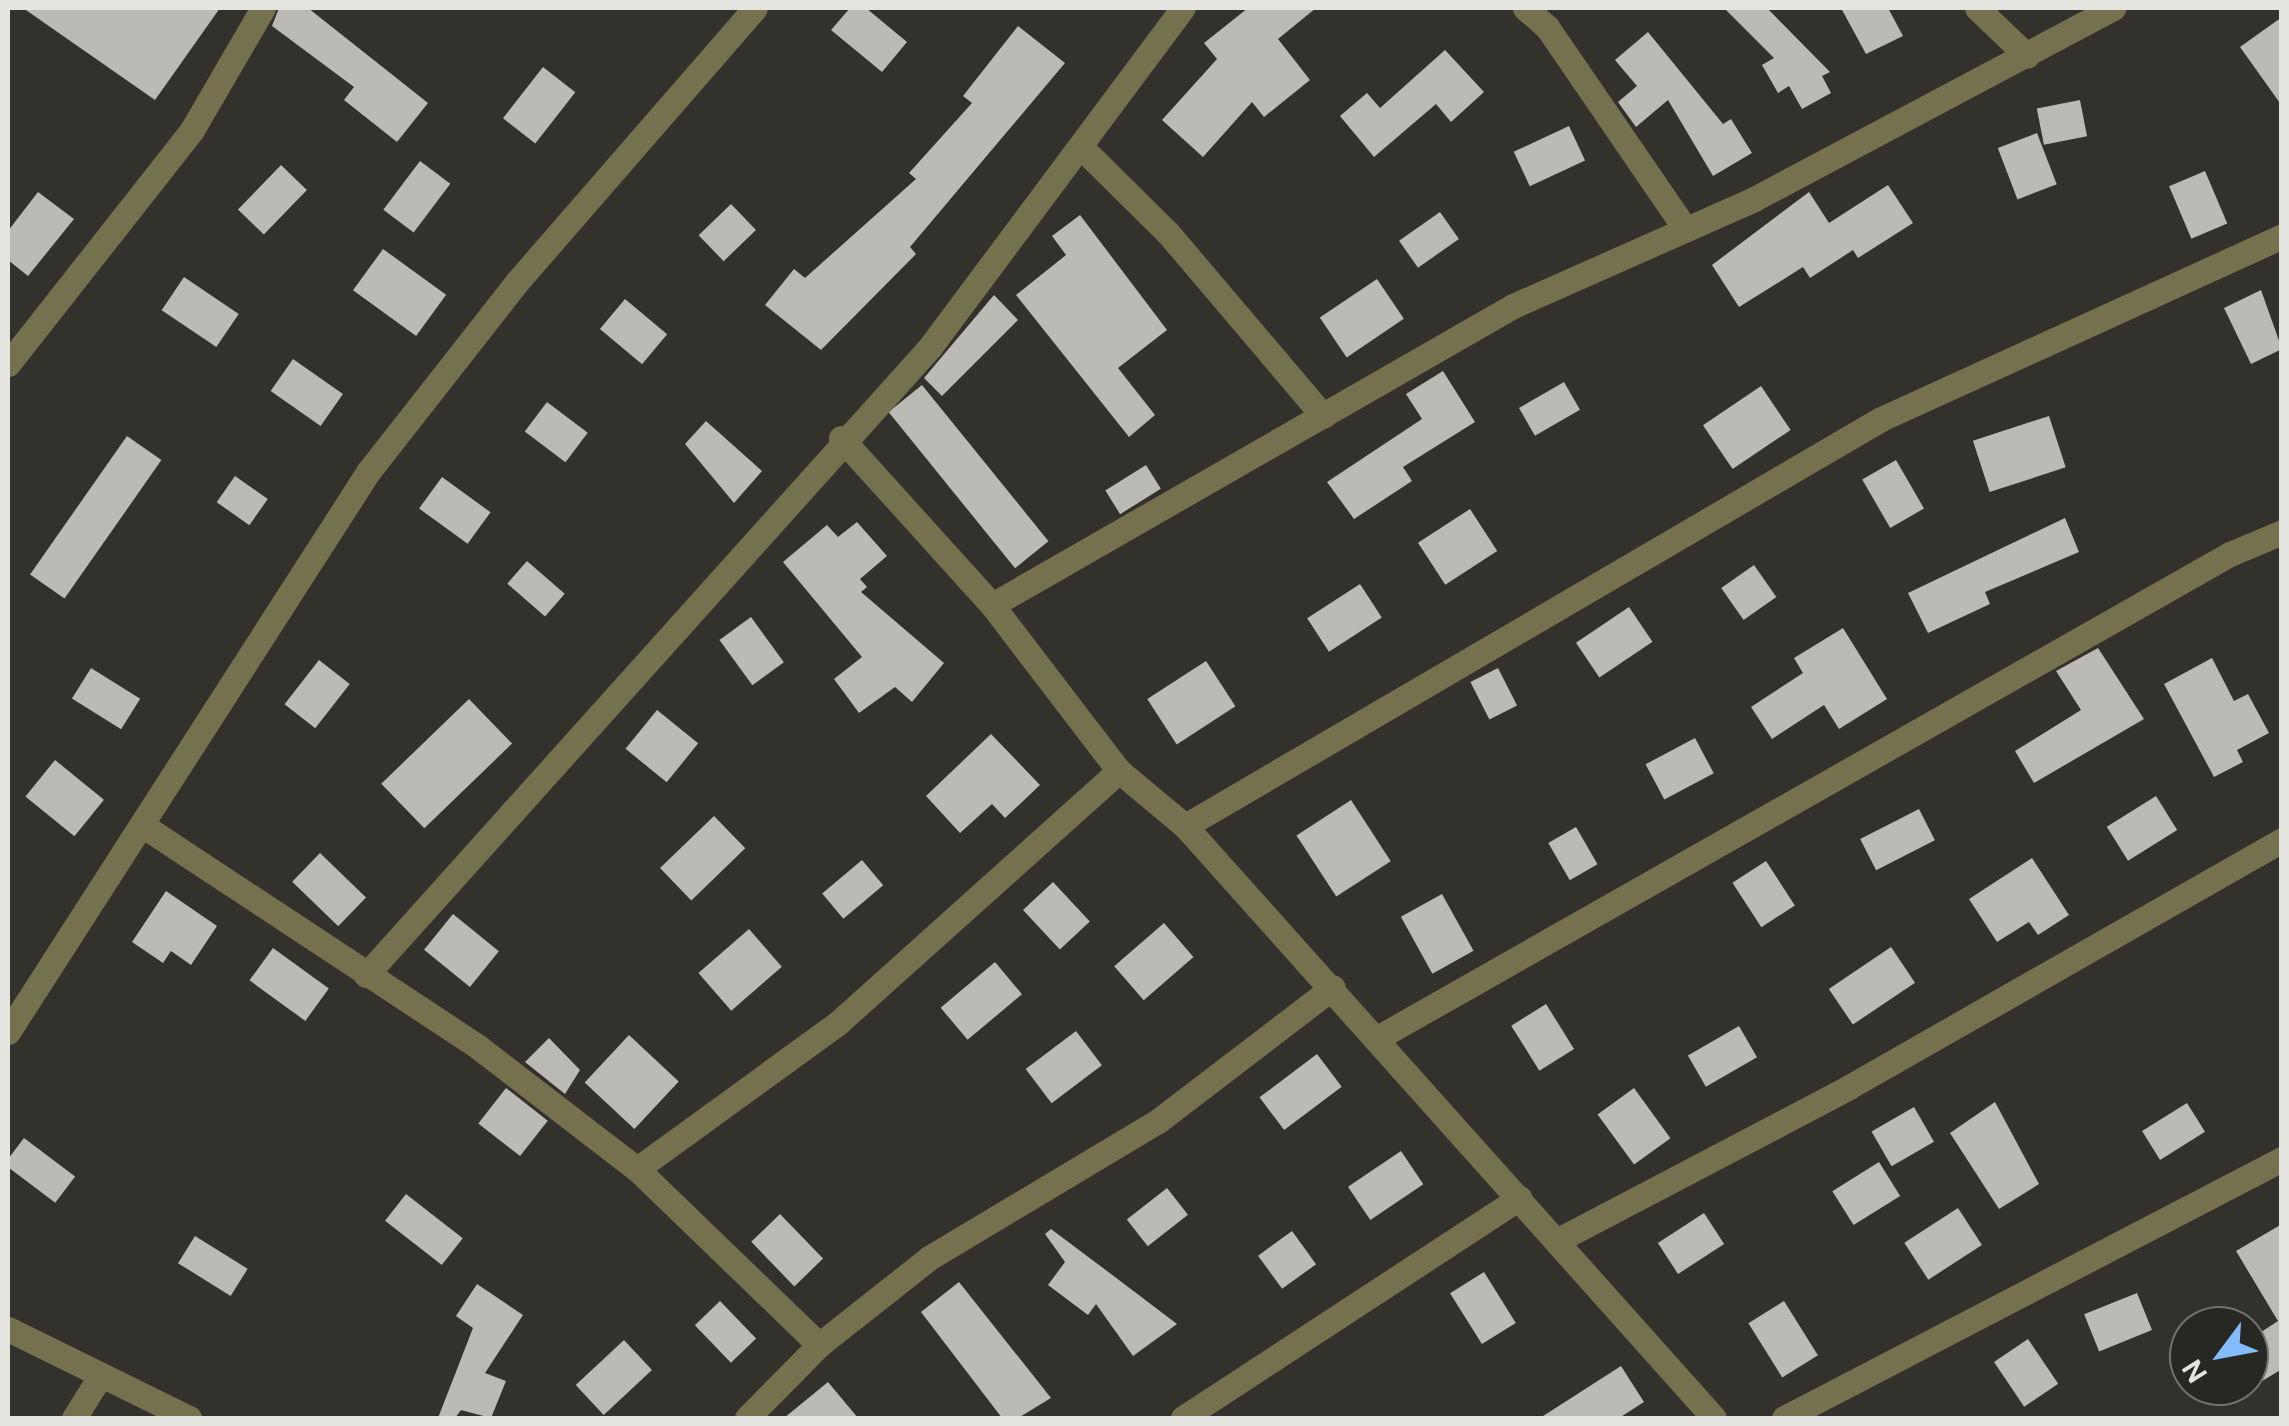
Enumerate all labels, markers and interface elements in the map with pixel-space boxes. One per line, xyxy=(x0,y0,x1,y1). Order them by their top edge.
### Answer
north arrow xyxy=(2169,1306,2269,1406)
text: N xyxy=(2174,1353,2216,1390)

